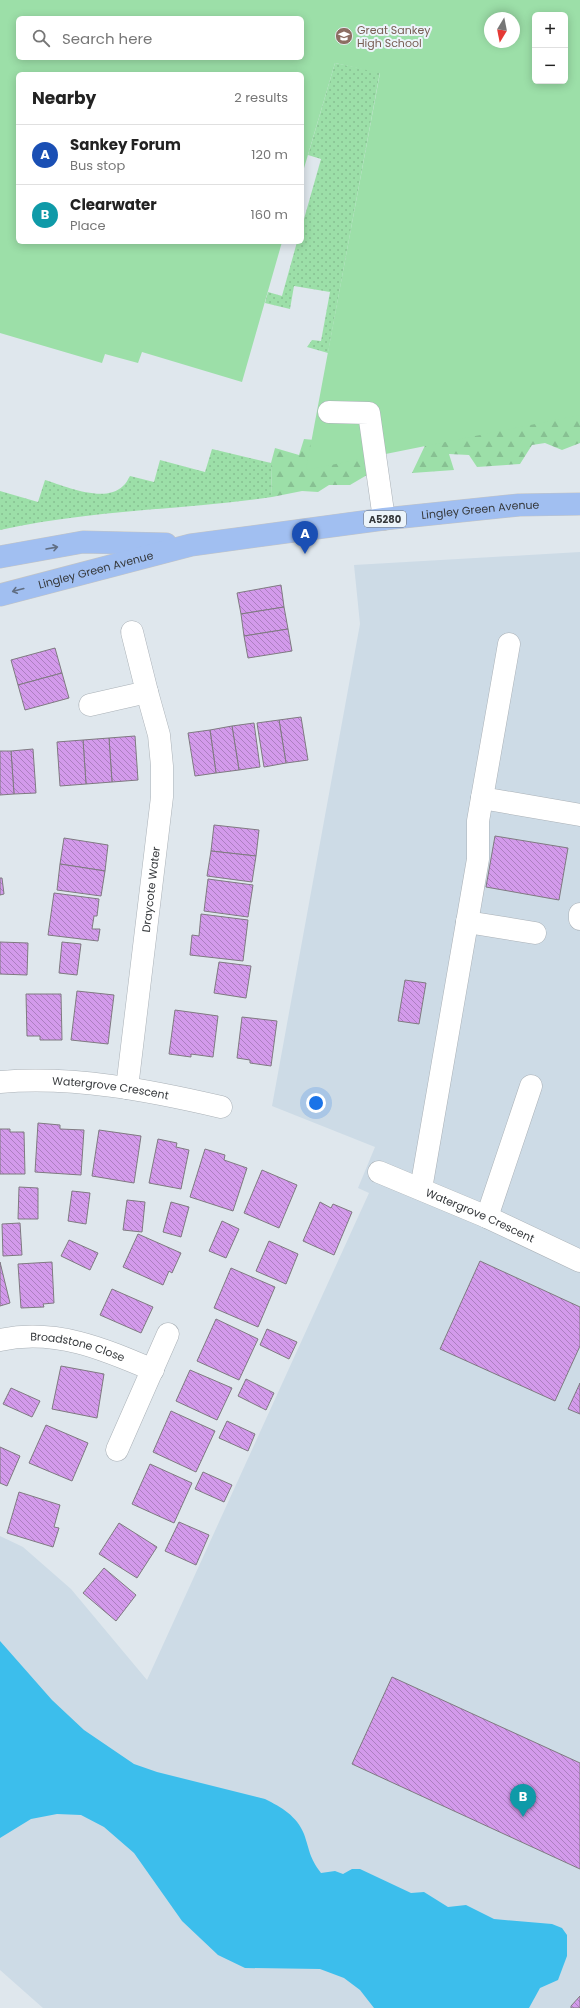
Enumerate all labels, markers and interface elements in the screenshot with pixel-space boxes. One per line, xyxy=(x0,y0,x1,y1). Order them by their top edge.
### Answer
north arrow xyxy=(484,12,520,48)
map controls xyxy=(532,12,568,84)
button: + xyxy=(532,12,568,48)
search box xyxy=(16,16,304,60)
place label: Great Sankey High School xyxy=(357,22,431,51)
school or university icon: Great Sankey High School xyxy=(334,26,354,46)
icon: search xyxy=(30,27,52,49)
text: Search here xyxy=(62,28,152,49)
button: − xyxy=(532,48,568,84)
text: Nearby xyxy=(32,86,96,110)
text: 2 results xyxy=(234,88,288,107)
text: Sankey Forum xyxy=(70,134,181,155)
text: A xyxy=(40,145,50,164)
text: 120 m xyxy=(251,145,288,164)
text: Bus stop xyxy=(70,156,125,175)
text: Clearwater xyxy=(70,194,157,215)
text: B xyxy=(41,205,49,224)
text: 160 m xyxy=(251,205,288,224)
text: Place xyxy=(70,216,105,235)
street label: Lingley Green Avenue xyxy=(421,497,540,523)
road number: A5280 xyxy=(364,511,406,527)
pin: A xyxy=(292,521,318,554)
one-way arrow xyxy=(45,543,58,551)
street label: Lingley Green Avenue xyxy=(37,547,155,593)
one-way arrow xyxy=(12,587,25,595)
street label: Draycote Water xyxy=(138,846,164,933)
street label: Watergrove Crescent xyxy=(52,1073,170,1103)
your location xyxy=(306,1093,326,1113)
street label: Watergrove Crescent xyxy=(423,1184,537,1246)
street label: Broadstone Close xyxy=(30,1328,127,1365)
pin: B xyxy=(510,1784,536,1817)

